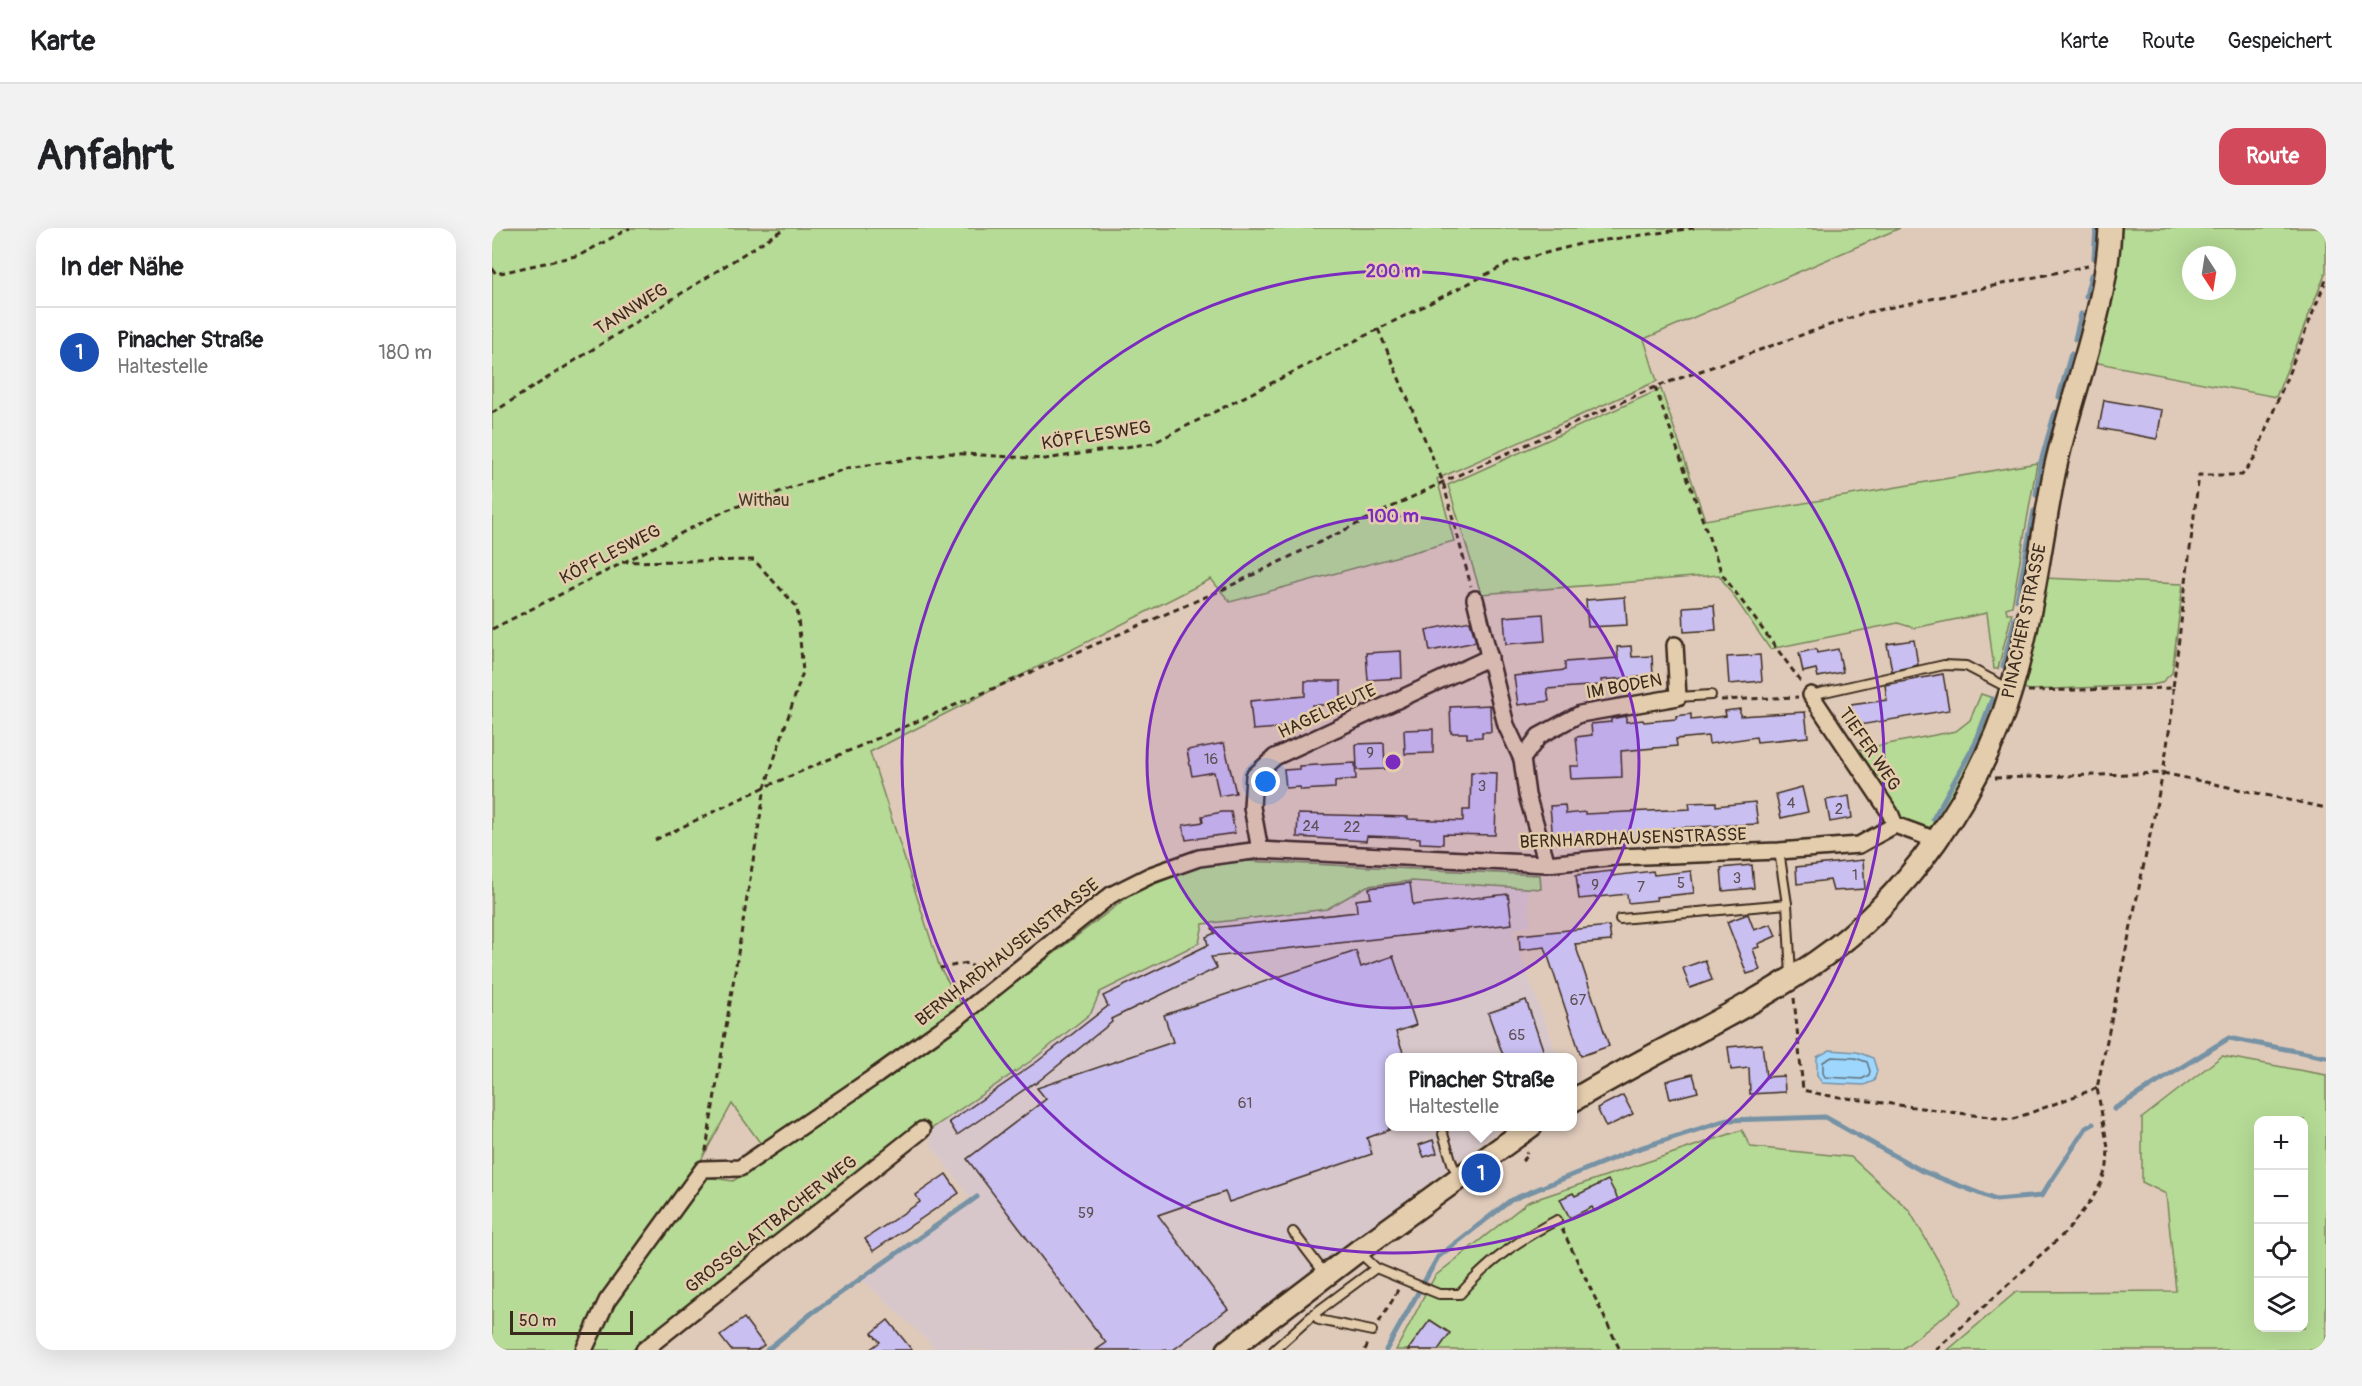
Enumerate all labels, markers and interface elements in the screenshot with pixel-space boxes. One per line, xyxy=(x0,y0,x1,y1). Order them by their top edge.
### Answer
text: Karte xyxy=(30,24,95,59)
text: Karte xyxy=(2060,28,2109,55)
text: Route xyxy=(2142,28,2195,55)
text: Gespeichert xyxy=(2228,28,2332,55)
button: Route xyxy=(2219,128,2326,185)
text: Anfahrt xyxy=(36,130,174,182)
north arrow xyxy=(2182,246,2236,300)
text: In der Nähe xyxy=(60,251,183,283)
text: 200 m xyxy=(1366,260,1420,283)
street label: TANNWEG xyxy=(590,278,672,341)
text: Pinacher Straße xyxy=(117,326,263,354)
text: 1 xyxy=(76,340,83,365)
text: 180 m xyxy=(378,340,432,365)
text: Haltestelle xyxy=(117,354,208,379)
street label: KÖPFLESWEG xyxy=(1040,415,1152,455)
park label: Withau xyxy=(738,489,790,512)
text: 100 m xyxy=(1367,505,1419,528)
street label: KÖPFLESWEG xyxy=(556,519,665,590)
street label: PINACHER STRASSE xyxy=(1997,541,2052,701)
street label: IM BODEN xyxy=(1584,669,1664,704)
street label: HAGELREUTE xyxy=(1275,679,1380,744)
street label: TIEFER WEG xyxy=(1833,703,1906,795)
house number: 9 xyxy=(1366,744,1374,763)
house number: 16 xyxy=(1204,750,1218,769)
centre of rings xyxy=(1383,752,1403,772)
your location xyxy=(1251,767,1280,796)
house number: 3 xyxy=(1478,777,1486,796)
house number: 4 xyxy=(1787,794,1796,813)
house number: 2 xyxy=(1835,800,1843,819)
house number: 24 xyxy=(1302,817,1320,836)
house number: 22 xyxy=(1344,818,1360,837)
street label: BERNHARDHAUSENSTRASSE xyxy=(1519,823,1747,854)
house number: 1 xyxy=(1852,866,1858,885)
house number: 3 xyxy=(1733,869,1741,888)
street label: BERNHARDHAUSENSTRASSE xyxy=(911,873,1104,1031)
house number: 5 xyxy=(1677,874,1685,893)
house number: 9 xyxy=(1591,876,1599,895)
house number: 7 xyxy=(1637,878,1645,897)
house number: 67 xyxy=(1570,991,1586,1010)
house number: 65 xyxy=(1509,1026,1525,1045)
popup xyxy=(1385,1053,1577,1131)
text: Pinacher Straße xyxy=(1408,1066,1554,1094)
house number: 61 xyxy=(1238,1094,1252,1113)
text: Haltestelle xyxy=(1408,1094,1499,1119)
map controls xyxy=(2254,1116,2308,1332)
button: + xyxy=(2254,1116,2308,1170)
street label: GROSSGLATTBACHER WEG xyxy=(681,1150,862,1299)
pin: 1 xyxy=(1462,1150,1500,1196)
button: − xyxy=(2254,1170,2308,1224)
house number: 59 xyxy=(1078,1204,1094,1223)
button: locate xyxy=(2254,1224,2308,1278)
button: layers xyxy=(2254,1278,2308,1332)
scale bar xyxy=(510,1308,633,1336)
text: 50 m xyxy=(519,1311,556,1331)

